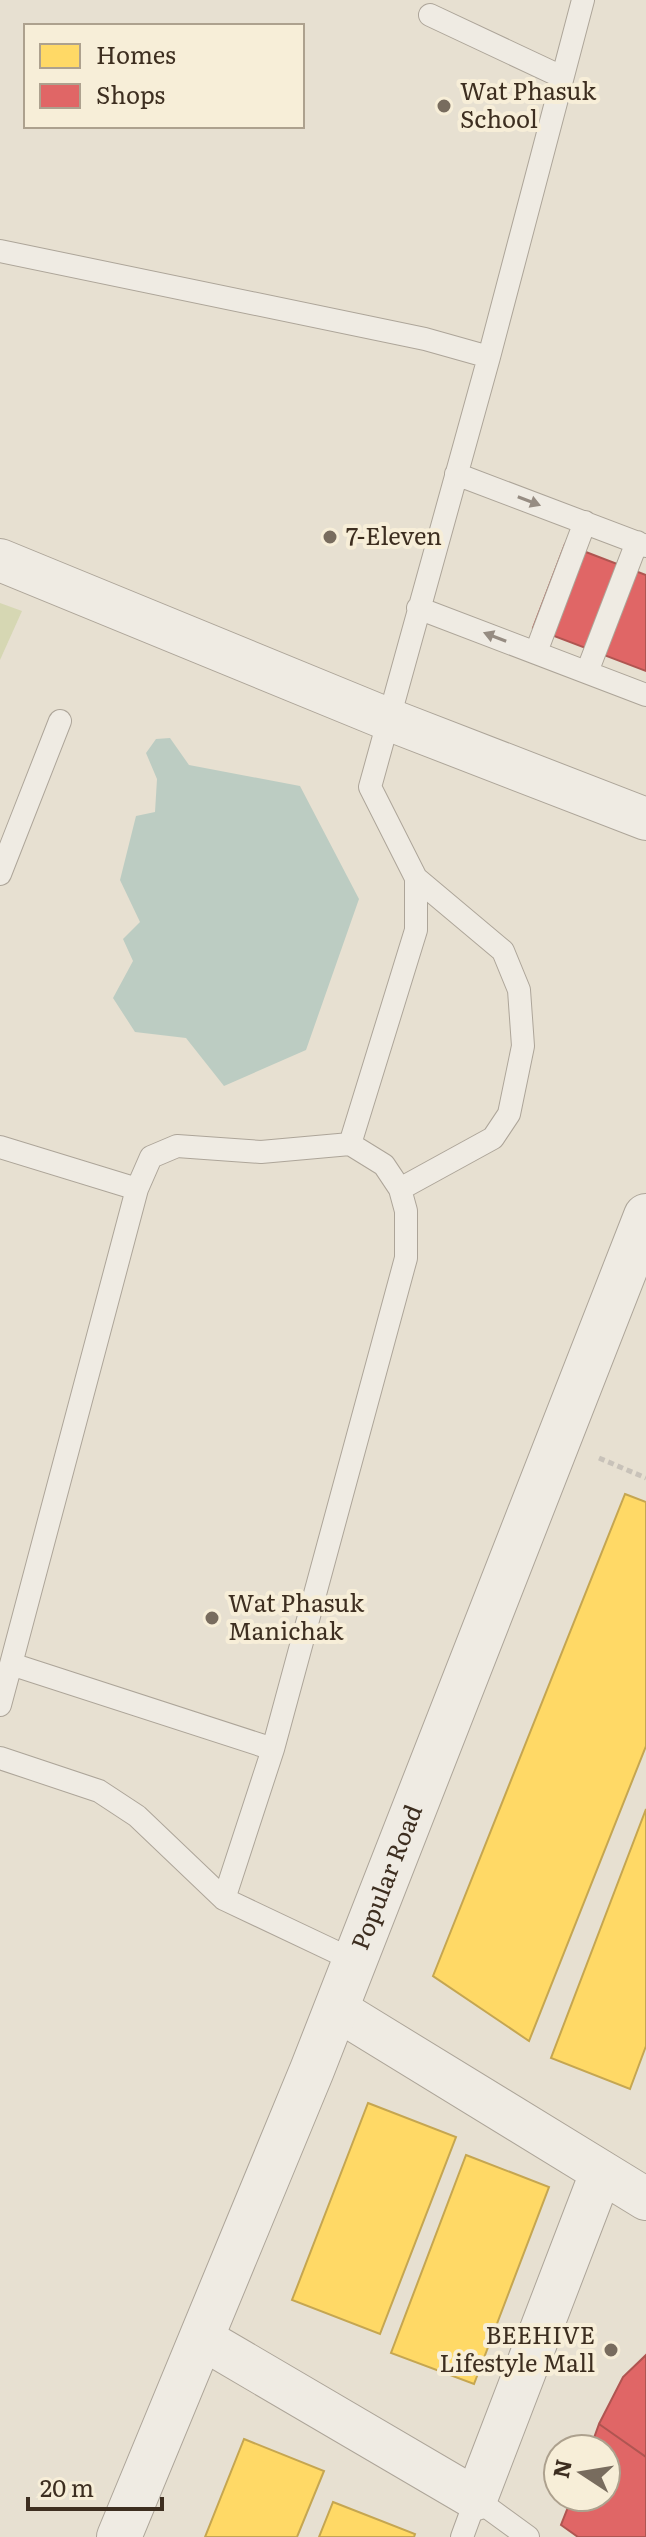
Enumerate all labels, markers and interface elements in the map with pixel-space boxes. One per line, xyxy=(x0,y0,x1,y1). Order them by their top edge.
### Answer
legend xyxy=(24,24,304,128)
text: Homes xyxy=(96,36,176,71)
place label: Wat Phasuk School xyxy=(460,72,597,135)
text: Shops xyxy=(96,76,165,111)
marker: Wat Phasuk School xyxy=(435,97,453,115)
one-way arrow xyxy=(517,495,541,508)
place label: 7-Eleven xyxy=(346,517,442,552)
marker: 7-Eleven xyxy=(321,528,339,546)
one-way arrow xyxy=(483,630,507,643)
place label: Wat Phasuk Manichak xyxy=(228,1584,365,1647)
marker: Wat Phasuk Manichak xyxy=(203,1609,221,1627)
street label: Popular Road xyxy=(341,1799,429,1954)
place label: BEEHIVE Lifestyle Mall xyxy=(440,2316,595,2379)
marker: BEEHIVE Lifestyle Mall xyxy=(602,2341,620,2359)
north arrow xyxy=(542,2433,622,2513)
text: N xyxy=(543,2456,579,2481)
scale bar xyxy=(28,2461,162,2511)
text: 20 m xyxy=(40,2469,94,2504)

